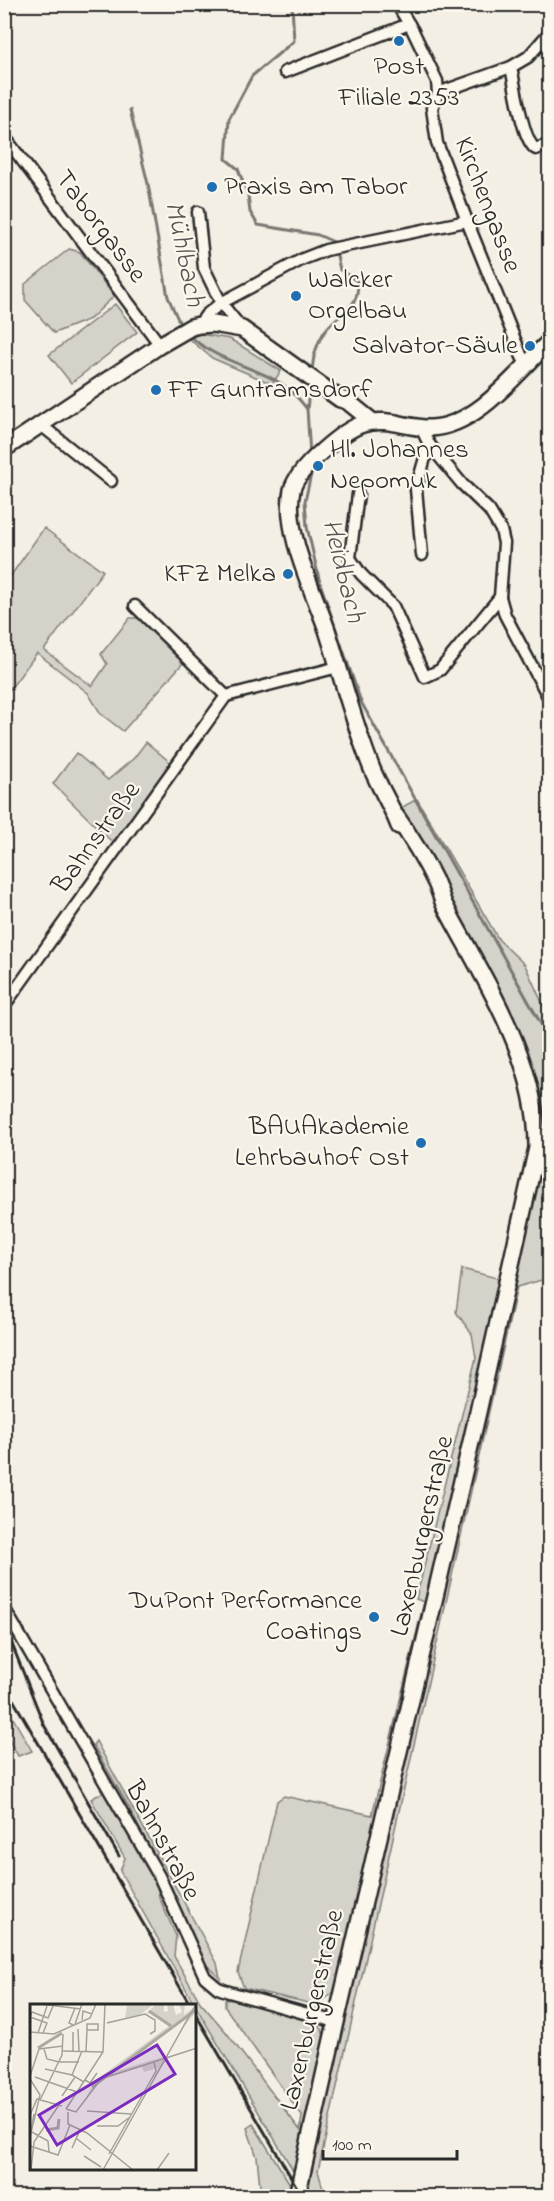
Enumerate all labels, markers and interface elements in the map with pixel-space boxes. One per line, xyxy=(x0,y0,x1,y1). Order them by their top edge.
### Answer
marker: Post Filiale 2353 xyxy=(392,34,406,48)
place label: Post Filiale 2353 xyxy=(338,48,459,118)
street label: Kirchengasse xyxy=(443,131,531,280)
street label: Taborgasse xyxy=(44,162,156,293)
place label: Praxis am Tabor xyxy=(224,168,408,207)
marker: Praxis am Tabor xyxy=(205,180,219,194)
water label: Mühlbach xyxy=(152,198,214,311)
place label: Walcker Orgelbau xyxy=(308,261,407,331)
marker: Walcker Orgelbau xyxy=(289,289,303,303)
place label: Salvator-Säule xyxy=(352,327,519,366)
marker: Salvator-Säule xyxy=(523,339,537,353)
place label: FF Guntramsdorf xyxy=(167,371,373,410)
marker: FF Guntramsdorf xyxy=(149,383,163,397)
place label: Hl. Johannes Nepomuk xyxy=(330,431,469,501)
marker: Hl. Johannes Nepomuk xyxy=(311,459,325,473)
water label: Heidbach xyxy=(309,515,375,628)
place label: KFZ Melka xyxy=(164,555,276,594)
marker: KFZ Melka xyxy=(281,567,295,581)
street label: Bahnstraße xyxy=(42,773,152,903)
place label: BAUAkademie Lehrbauhof Ost xyxy=(235,1108,410,1178)
marker: BAUAkademie Lehrbauhof Ost xyxy=(414,1136,428,1150)
street label: Laxenburgerstraße xyxy=(381,1431,465,1640)
place label: DuPont Performance Coatings xyxy=(128,1582,363,1652)
marker: DuPont Performance Coatings xyxy=(367,1610,381,1624)
street label: Bahnstraße xyxy=(114,1773,210,1909)
street label: Laxenburgerstraße xyxy=(271,1905,355,2114)
inset map xyxy=(30,2004,196,2171)
scale bar xyxy=(323,2123,456,2161)
text: 100 m xyxy=(332,2133,372,2159)

